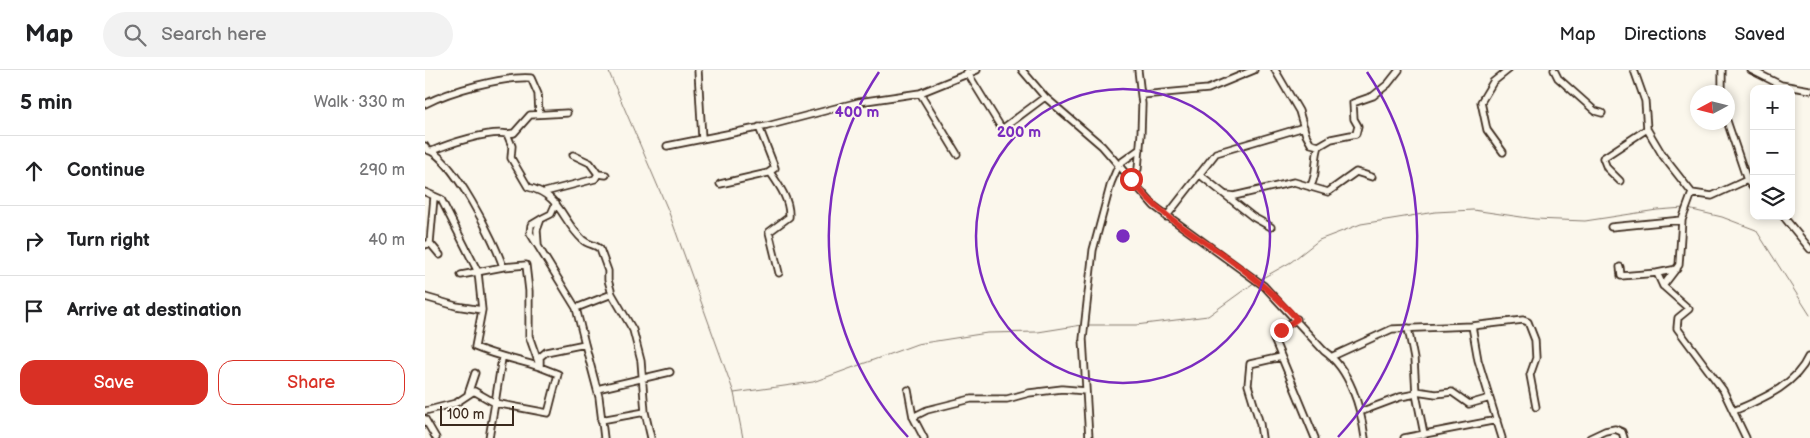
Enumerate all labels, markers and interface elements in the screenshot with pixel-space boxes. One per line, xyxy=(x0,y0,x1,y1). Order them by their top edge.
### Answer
search box xyxy=(103,12,453,57)
text: Map xyxy=(25,20,73,49)
icon: search xyxy=(121,21,149,49)
text: Search here xyxy=(161,23,267,46)
text: Map xyxy=(1560,24,1596,45)
text: Directions xyxy=(1624,24,1706,45)
text: Saved xyxy=(1734,24,1785,45)
north arrow xyxy=(1690,85,1735,130)
map controls xyxy=(1750,85,1795,220)
button: + xyxy=(1750,85,1795,130)
text: 5 min xyxy=(20,90,73,115)
text: Walk · 330 m xyxy=(314,93,405,112)
text: 400 m xyxy=(835,103,879,122)
text: 200 m xyxy=(997,123,1041,142)
button: − xyxy=(1750,130,1795,175)
icon: ahead xyxy=(20,157,48,185)
text: Continue xyxy=(67,159,145,182)
text: 290 m xyxy=(359,161,405,180)
route start xyxy=(1120,168,1143,191)
button: layers xyxy=(1750,175,1795,220)
icon: right xyxy=(20,227,48,255)
centre of rings xyxy=(1114,227,1132,245)
text: Turn right xyxy=(67,229,150,252)
text: 40 m xyxy=(368,231,405,250)
icon: arrive xyxy=(20,297,48,325)
text: Arrive at destination xyxy=(67,299,242,322)
route end xyxy=(1270,319,1293,342)
button: Save xyxy=(20,360,208,405)
button: Share xyxy=(218,360,405,405)
scale bar xyxy=(440,403,514,426)
text: 100 m xyxy=(447,406,484,423)

